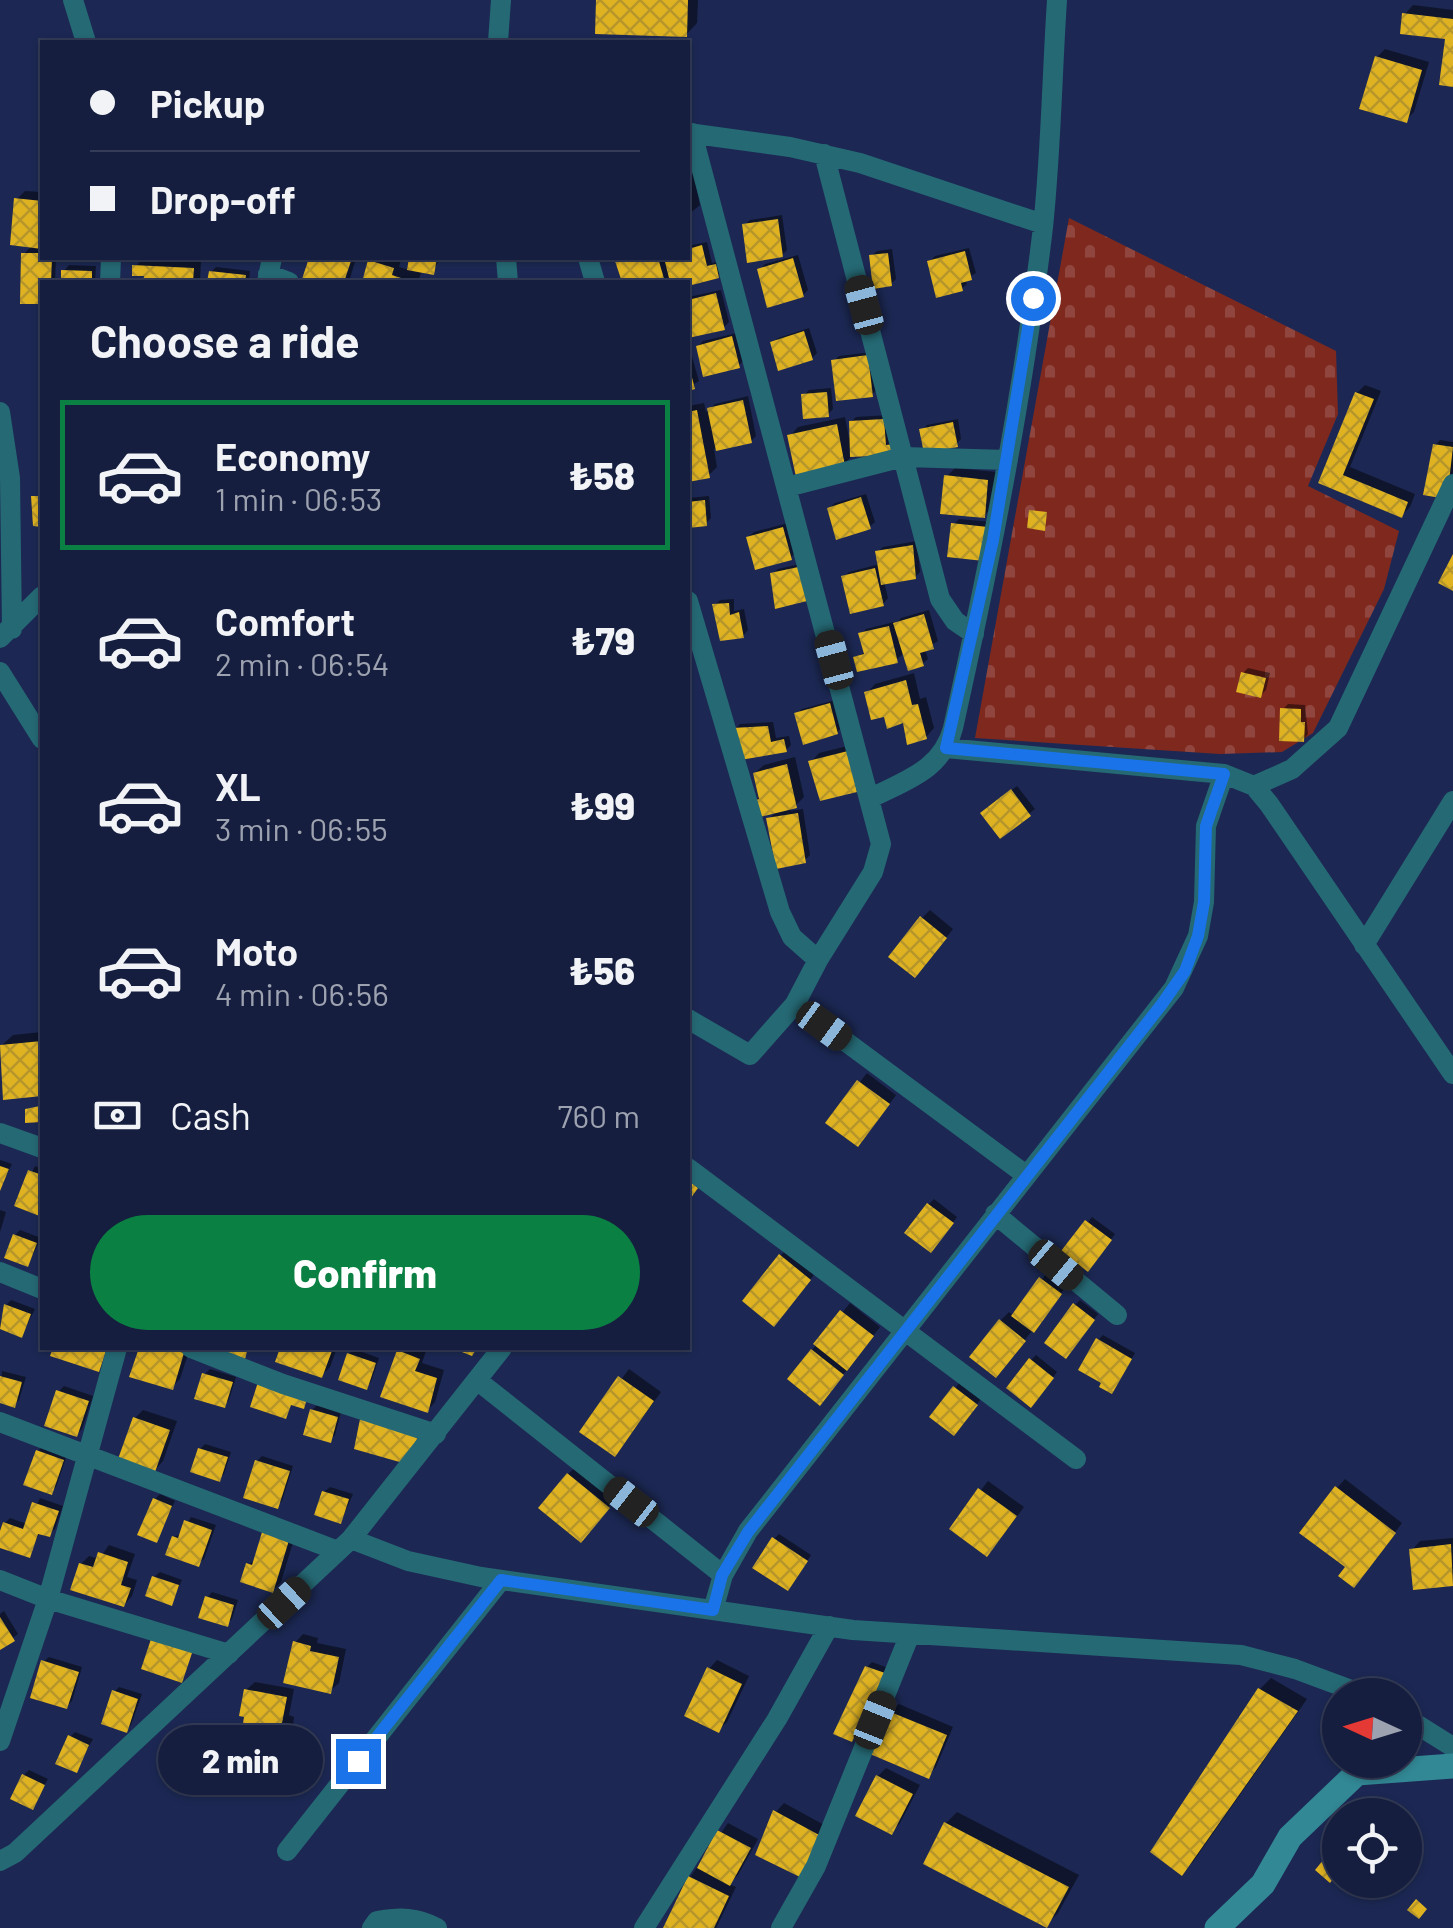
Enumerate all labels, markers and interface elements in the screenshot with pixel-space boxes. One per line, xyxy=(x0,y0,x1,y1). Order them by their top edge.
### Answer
text: Pickup xyxy=(150,80,265,126)
text: Drop-off xyxy=(150,176,296,222)
car xyxy=(842,272,886,338)
route start xyxy=(1011,276,1056,321)
text: Choose a ride xyxy=(90,313,360,367)
icon: car xyxy=(95,430,185,520)
text: Economy xyxy=(215,433,370,479)
text: ₺58 xyxy=(569,452,635,498)
text: 1 min · 06:53 xyxy=(215,479,382,517)
icon: car xyxy=(95,595,185,685)
text: Comfort xyxy=(215,598,355,644)
text: ₺79 xyxy=(571,617,635,663)
car xyxy=(812,627,856,693)
text: 2 min · 06:54 xyxy=(215,644,389,682)
icon: car xyxy=(95,760,185,850)
text: XL xyxy=(215,763,261,809)
text: ₺99 xyxy=(570,782,635,828)
text: 3 min · 06:55 xyxy=(215,809,388,847)
icon: car xyxy=(95,925,185,1015)
text: Moto xyxy=(215,928,298,974)
text: ₺56 xyxy=(569,947,635,993)
text: 4 min · 06:56 xyxy=(215,974,389,1012)
car xyxy=(791,996,857,1056)
icon: cash xyxy=(90,1088,145,1143)
text: Cash xyxy=(170,1092,251,1138)
text: 760 m xyxy=(557,1096,640,1134)
button: Confirm xyxy=(90,1215,640,1330)
car xyxy=(1023,1234,1089,1296)
car xyxy=(598,1472,664,1532)
car xyxy=(252,1572,316,1634)
north arrow xyxy=(1322,1678,1422,1778)
map controls xyxy=(1322,1678,1422,1898)
car xyxy=(850,1687,900,1753)
callout: 2 min xyxy=(158,1726,323,1796)
route end xyxy=(336,1739,381,1784)
text: 2 min xyxy=(202,1741,279,1779)
button: locate xyxy=(1322,1798,1422,1898)

